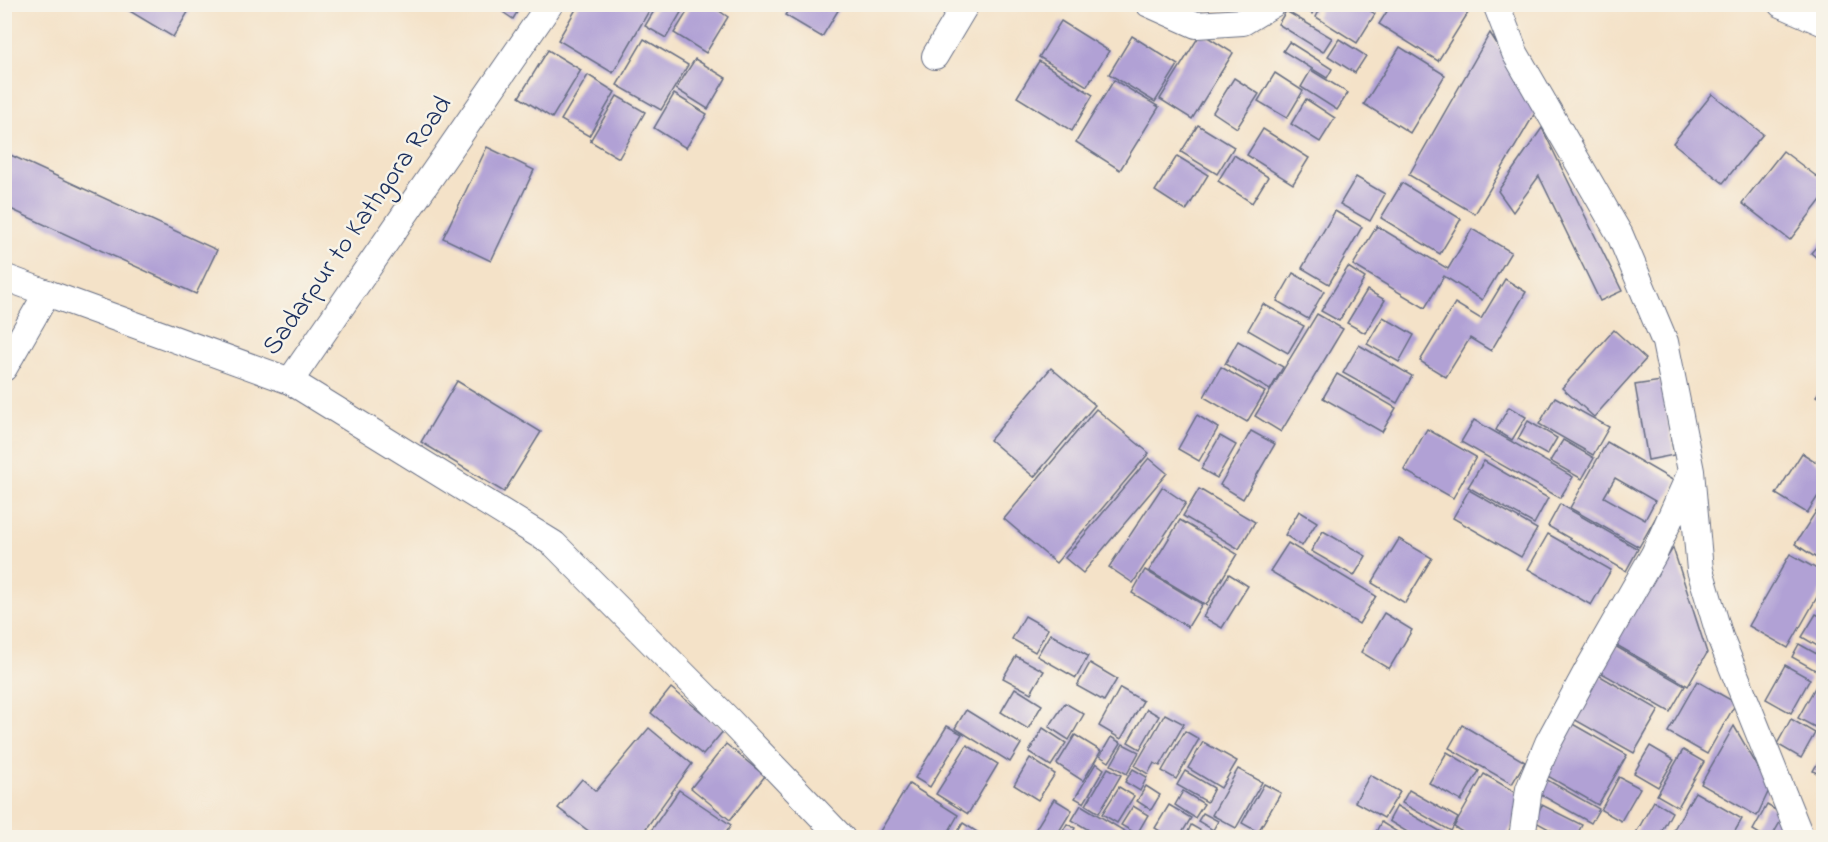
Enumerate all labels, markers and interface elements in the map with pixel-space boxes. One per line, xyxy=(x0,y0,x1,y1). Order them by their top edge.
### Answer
street label: Sadarpur to Kathgora Road xyxy=(253,88,463,364)

